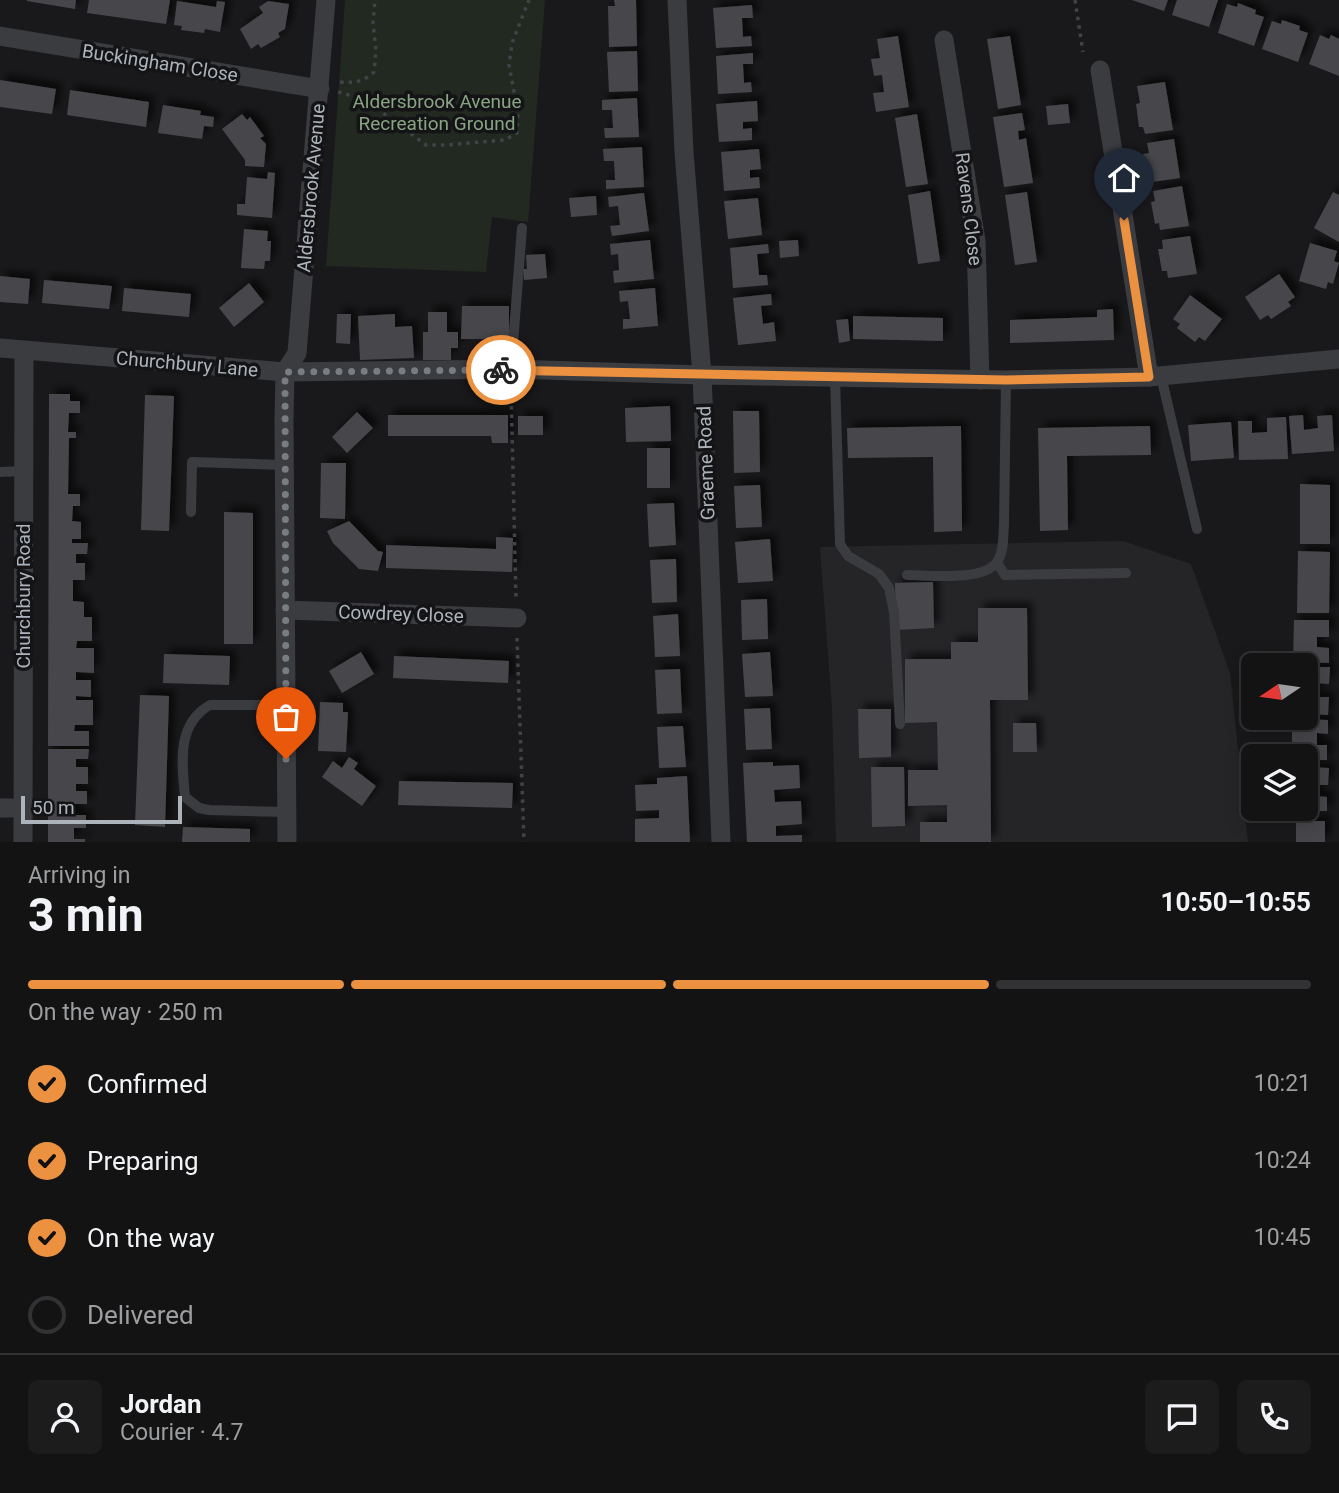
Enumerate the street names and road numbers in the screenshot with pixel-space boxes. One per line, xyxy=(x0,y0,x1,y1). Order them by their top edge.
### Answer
street label: Buckingham Close xyxy=(80,39,240,87)
street label: Aldersbrook Avenue xyxy=(292,103,330,273)
street label: Ravens Close xyxy=(951,151,987,267)
street label: Churchbury Lane xyxy=(115,346,259,382)
street label: Graeme Road xyxy=(693,405,719,521)
street label: Churchbury Road xyxy=(12,523,35,669)
street label: Cowdrey Close xyxy=(338,600,464,628)

